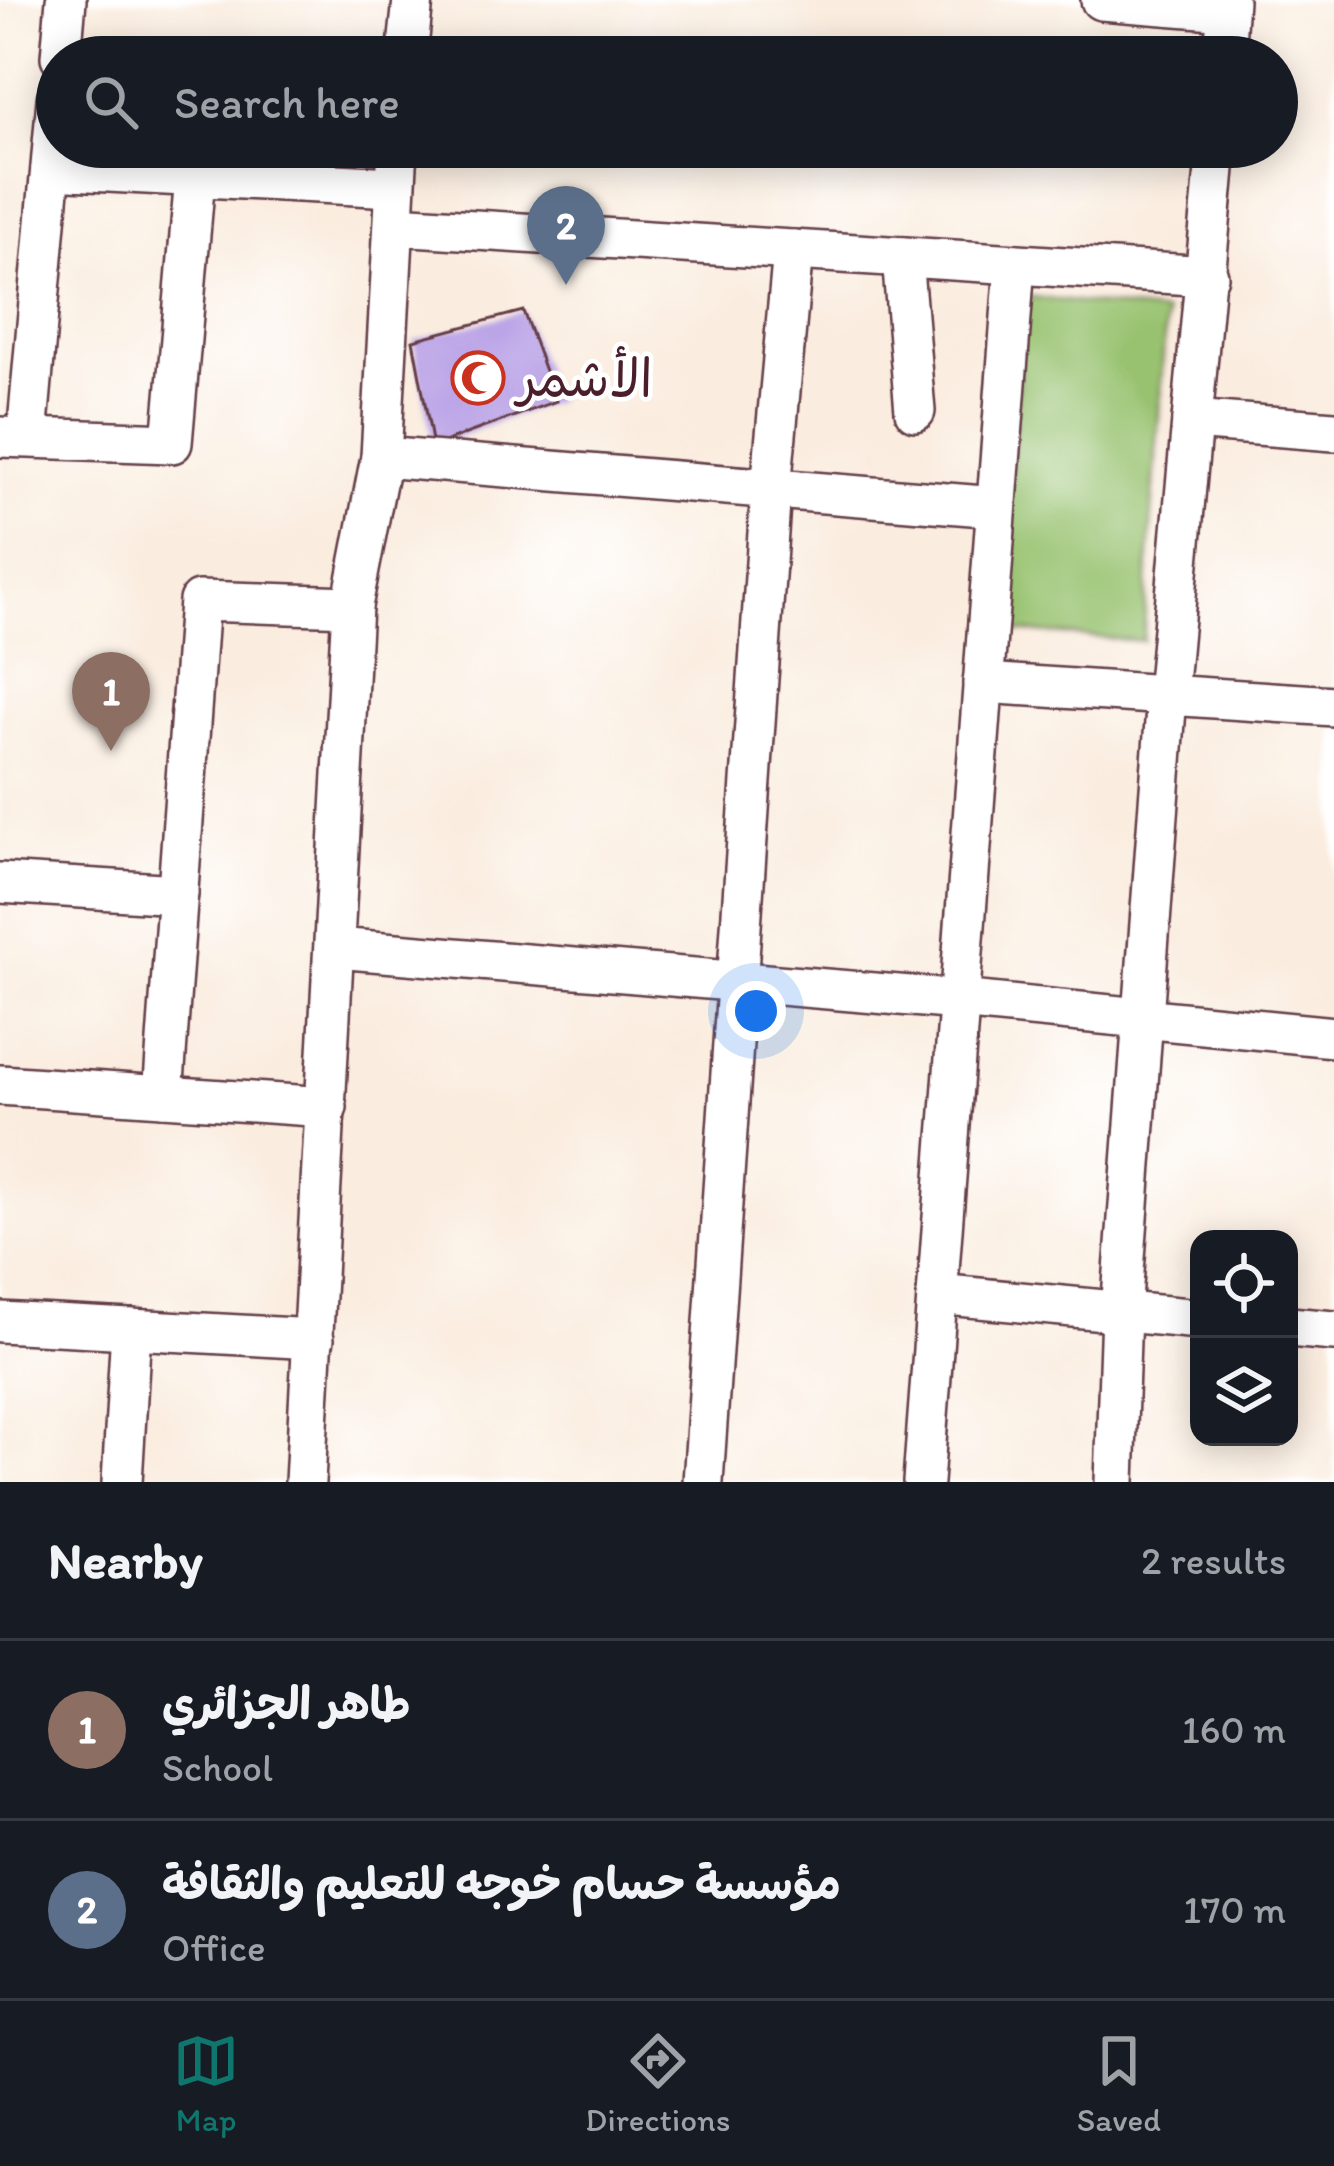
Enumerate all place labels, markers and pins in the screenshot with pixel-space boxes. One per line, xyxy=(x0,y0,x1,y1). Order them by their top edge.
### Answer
pin: 2 xyxy=(527,186,605,285)
place label: الأشمر xyxy=(513,346,653,409)
mosque icon: الأشمر xyxy=(450,350,506,406)
pin: 1 xyxy=(72,652,150,751)

